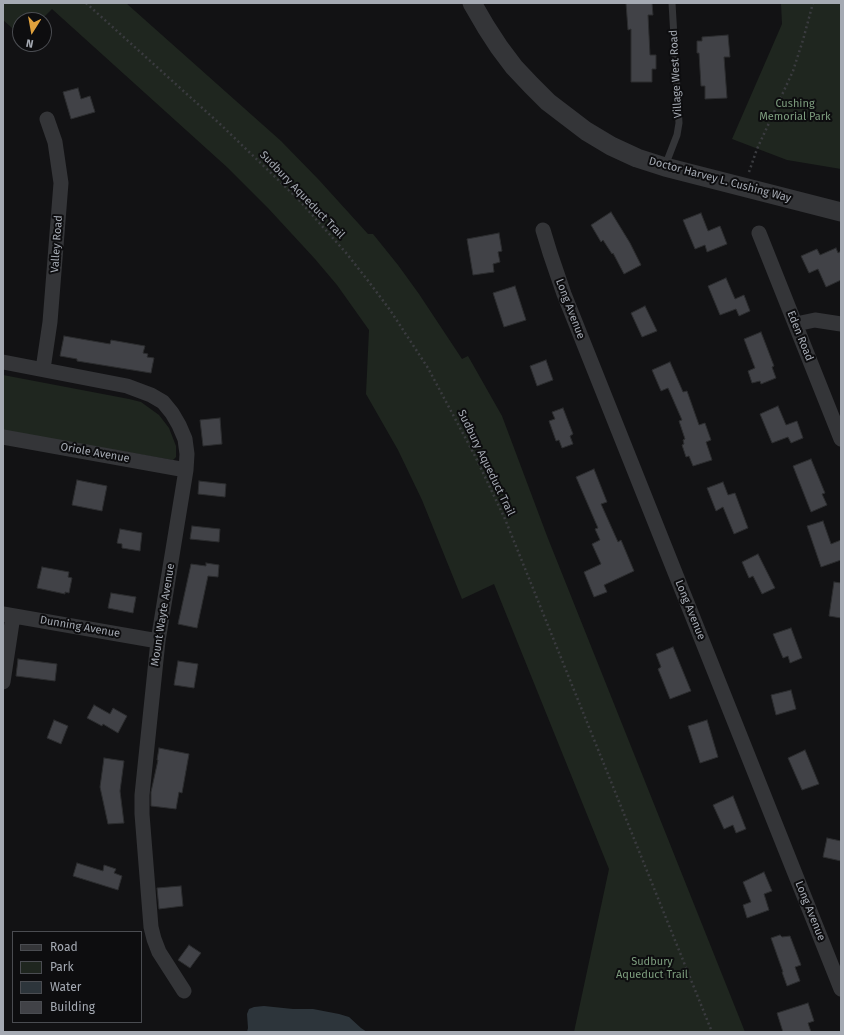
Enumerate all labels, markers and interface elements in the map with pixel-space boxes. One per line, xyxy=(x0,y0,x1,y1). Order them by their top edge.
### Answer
north arrow xyxy=(12,12,52,52)
street label: Village West Road xyxy=(667,30,685,118)
text: N xyxy=(25,36,35,50)
park label: Cushing Memorial Park xyxy=(759,97,831,123)
street label: Sudbury Aqueduct Trail xyxy=(257,149,347,241)
street label: Doctor Harvey L. Cushing Way xyxy=(647,155,793,205)
street label: Valley Road xyxy=(48,215,66,273)
street label: Long Avenue xyxy=(553,277,587,341)
street label: Eden Road xyxy=(784,309,816,363)
street label: Sudbury Aqueduct Trail xyxy=(455,408,517,518)
street label: Oriole Avenue xyxy=(59,440,131,466)
street label: Mount Wayte Avenue xyxy=(148,563,178,667)
street label: Long Avenue xyxy=(672,578,708,642)
street label: Dunning Avenue xyxy=(39,613,121,641)
street label: Long Avenue xyxy=(792,879,828,943)
legend xyxy=(12,931,142,1023)
text: Road xyxy=(50,940,78,954)
park label: Sudbury Aqueduct Trail xyxy=(616,955,688,981)
text: Park xyxy=(50,960,74,974)
text: Water xyxy=(50,980,81,994)
text: Building xyxy=(50,1000,95,1014)

